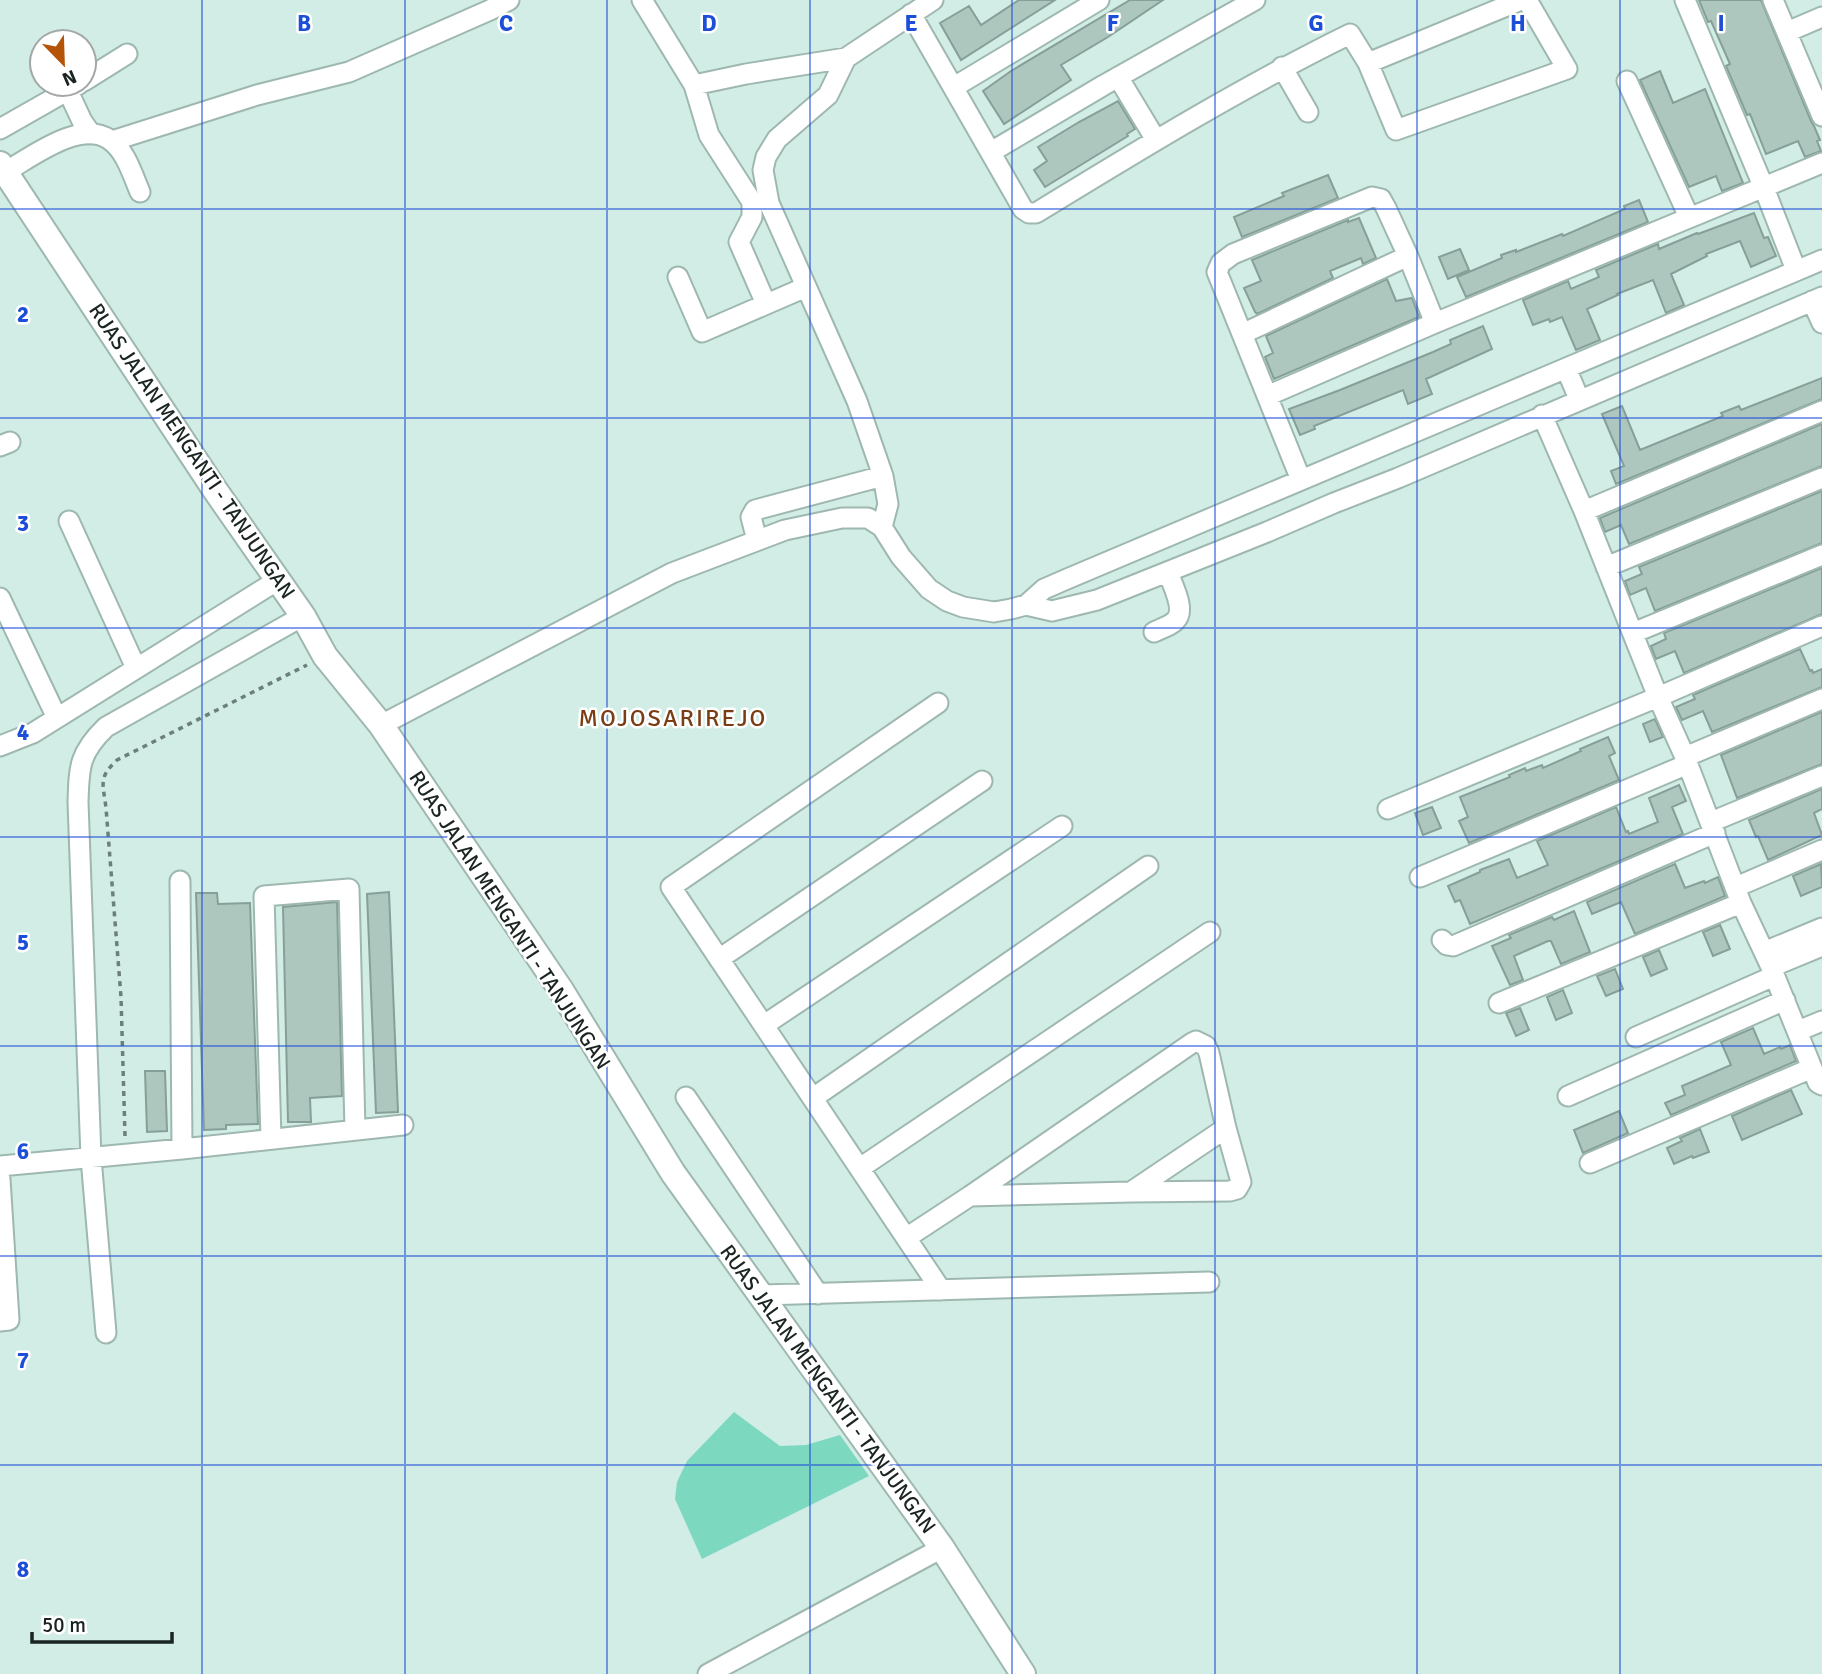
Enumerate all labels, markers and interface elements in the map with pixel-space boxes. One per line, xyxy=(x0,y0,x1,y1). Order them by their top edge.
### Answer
text: B xyxy=(297,9,311,38)
text: C xyxy=(499,9,513,38)
text: D xyxy=(701,9,717,38)
text: E xyxy=(904,9,918,38)
text: F xyxy=(1107,9,1119,38)
text: G xyxy=(1308,9,1324,38)
text: H xyxy=(1510,9,1526,38)
text: I xyxy=(1717,9,1725,38)
north arrow xyxy=(28,28,98,98)
text: N xyxy=(58,64,80,91)
street label: RUAS JALAN MENGANTI - TANJUNGAN xyxy=(83,298,301,604)
text: 2 xyxy=(17,300,29,329)
text: 3 xyxy=(17,509,29,538)
district label: MOJOSARIREJO xyxy=(579,703,767,733)
text: 4 xyxy=(17,718,29,747)
street label: RUAS JALAN MENGANTI - TANJUNGAN xyxy=(404,766,616,1074)
text: 5 xyxy=(17,928,29,957)
text: 6 xyxy=(17,1137,29,1166)
street label: RUAS JALAN MENGANTI - TANJUNGAN xyxy=(714,1239,942,1539)
text: 7 xyxy=(17,1346,29,1375)
text: 8 xyxy=(17,1555,29,1584)
scale bar xyxy=(32,1600,172,1644)
text: 50 m xyxy=(42,1612,86,1638)

